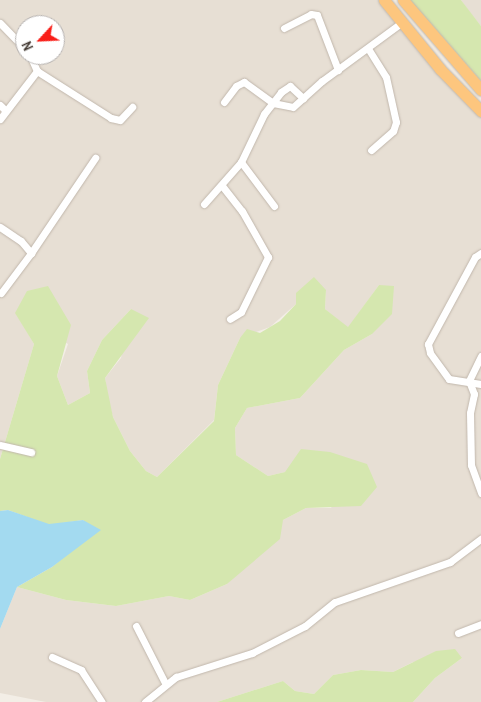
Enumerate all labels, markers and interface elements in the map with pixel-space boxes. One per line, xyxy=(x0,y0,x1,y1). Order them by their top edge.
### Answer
north arrow xyxy=(15,15,65,65)
text: N xyxy=(17,38,37,53)

